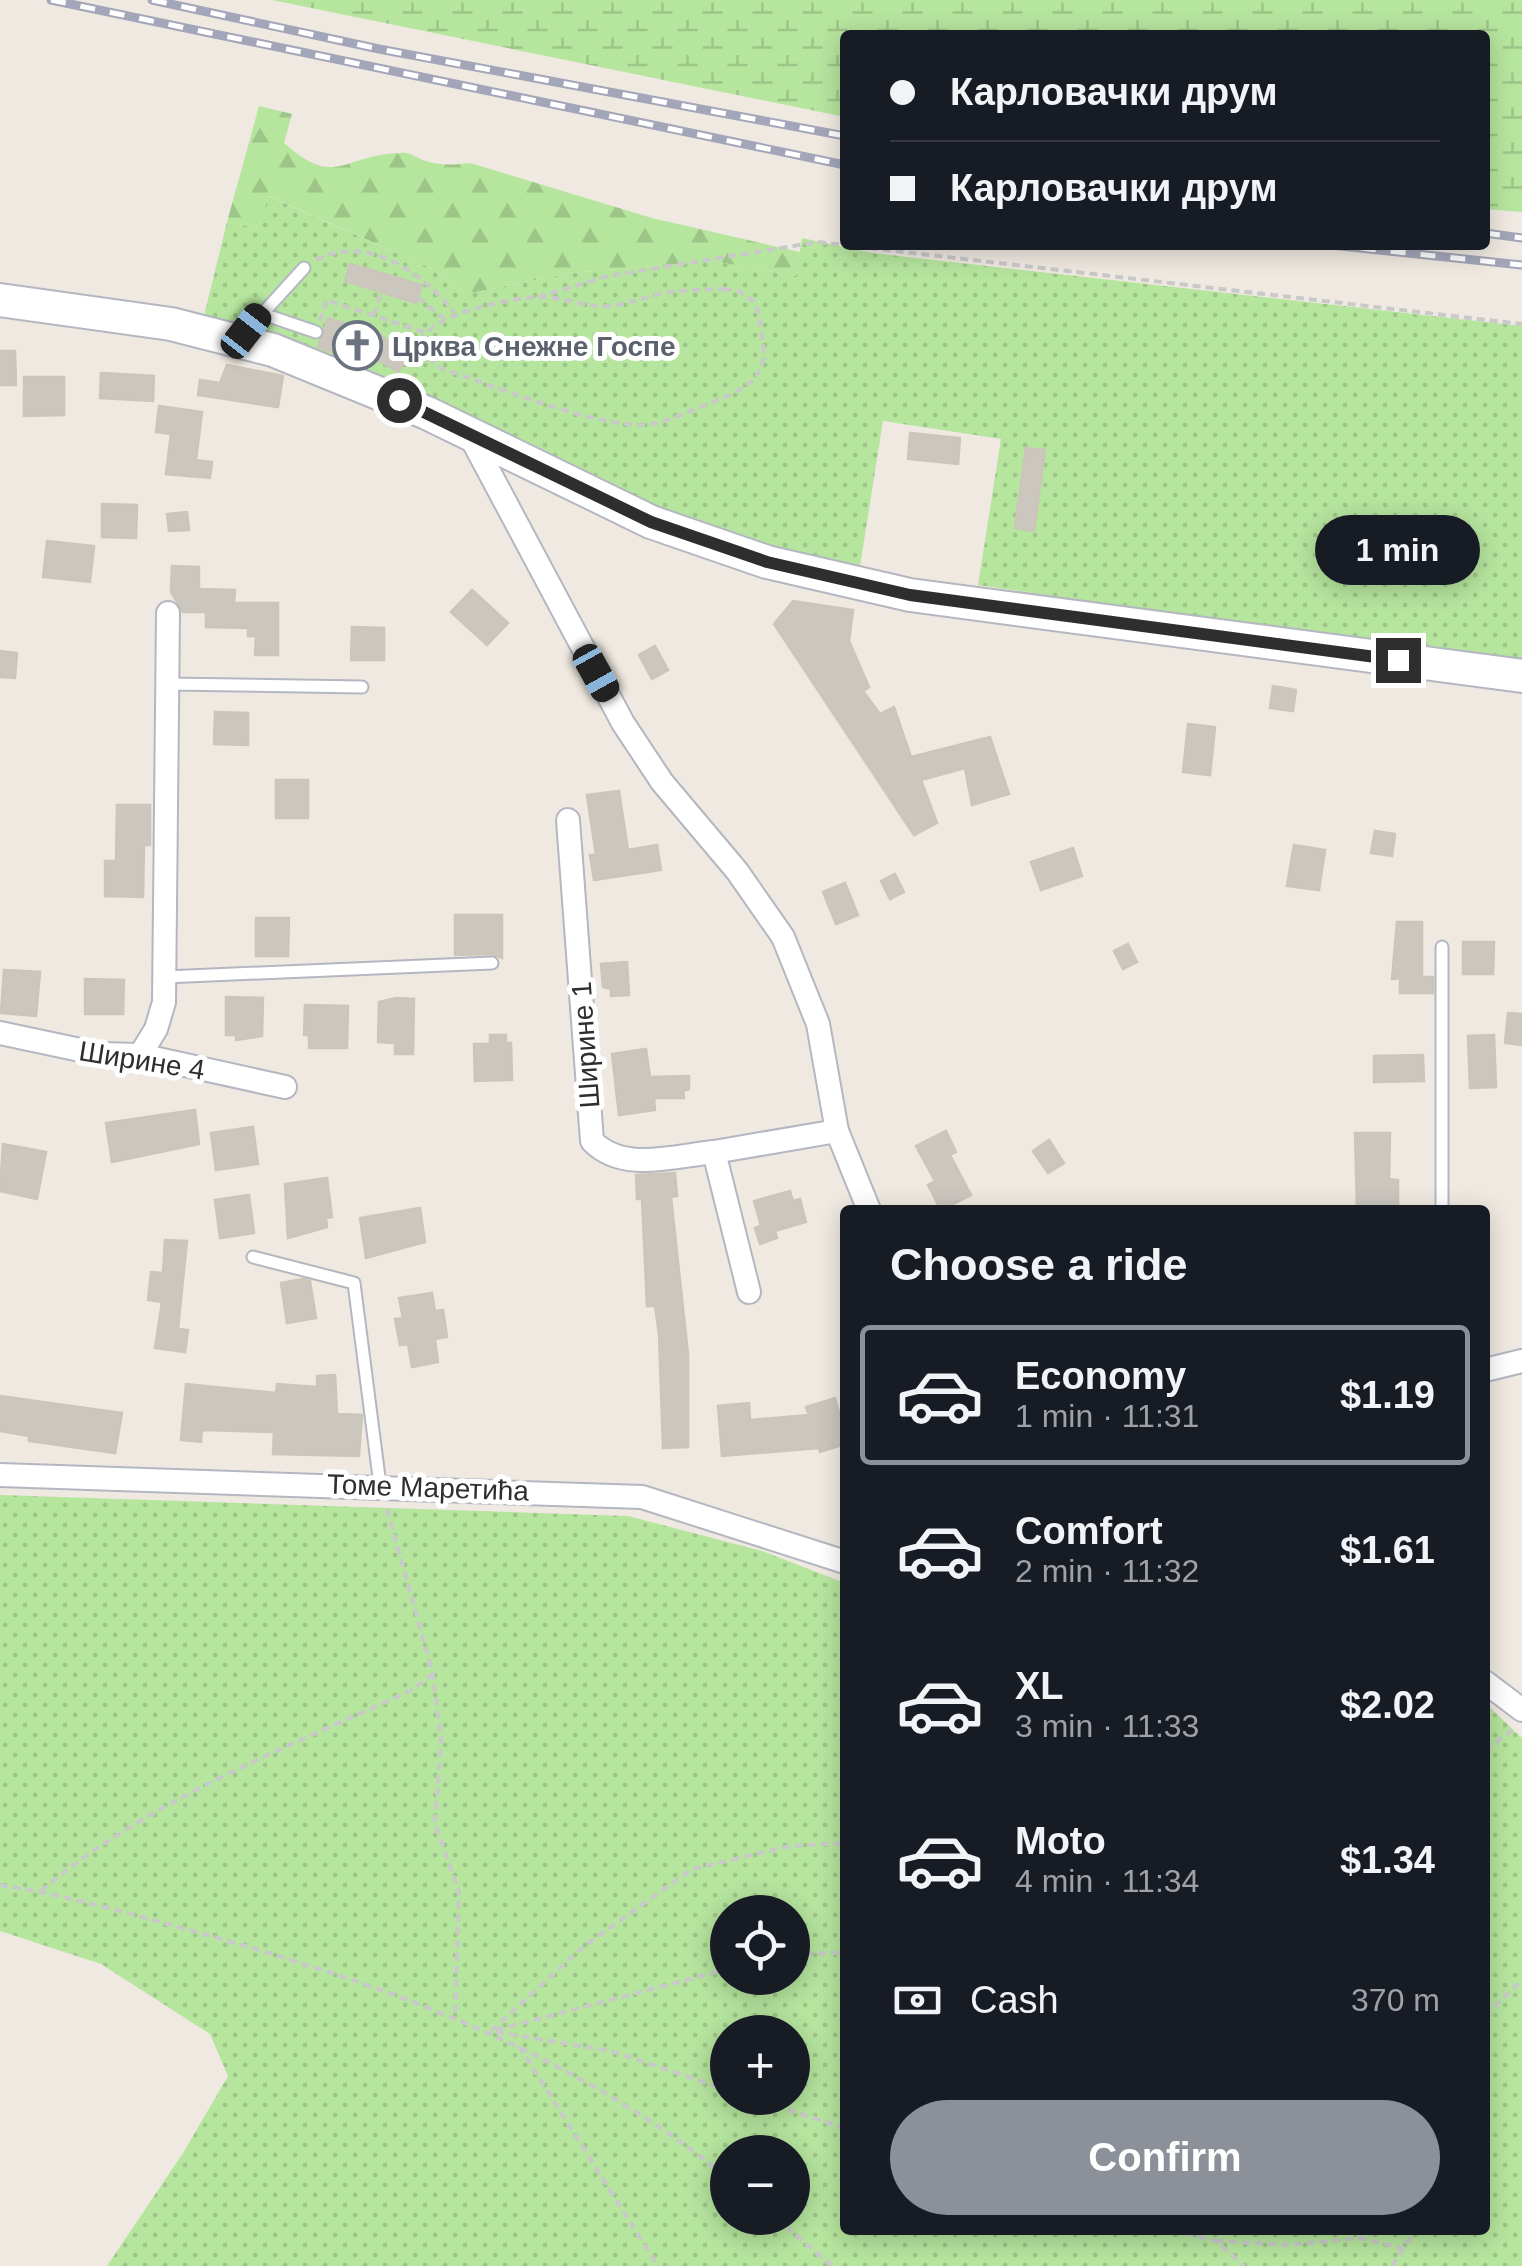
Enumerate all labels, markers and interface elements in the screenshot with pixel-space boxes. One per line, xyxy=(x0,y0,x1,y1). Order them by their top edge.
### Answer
text: Карловачки друм xyxy=(950,71,1278,113)
text: Карловачки друм xyxy=(950,167,1278,209)
car xyxy=(216,298,276,364)
church icon: Црква Снежне Госпе xyxy=(331,320,383,372)
place label: Црква Снежне Госпе xyxy=(392,331,676,362)
route start xyxy=(377,378,422,423)
callout: 1 min xyxy=(1316,515,1480,585)
text: 1 min xyxy=(1356,532,1439,568)
route end xyxy=(1376,638,1421,683)
car xyxy=(568,639,624,707)
street label: Ширине 1 xyxy=(566,981,605,1109)
street label: Ширине 4 xyxy=(77,1035,207,1086)
text: Choose a ride xyxy=(890,1239,1188,1290)
icon: car xyxy=(895,1350,985,1440)
text: Economy xyxy=(1015,1355,1186,1397)
text: $1.19 xyxy=(1340,1374,1435,1416)
text: 1 min · 11:31 xyxy=(1015,1398,1199,1434)
street label: Томе Маретића xyxy=(326,1468,530,1507)
icon: car xyxy=(895,1505,985,1595)
text: Comfort xyxy=(1015,1510,1163,1552)
text: $1.61 xyxy=(1340,1529,1435,1571)
text: 2 min · 11:32 xyxy=(1015,1553,1199,1589)
icon: car xyxy=(895,1660,985,1750)
text: XL xyxy=(1015,1665,1064,1707)
text: $2.02 xyxy=(1340,1684,1435,1726)
text: 3 min · 11:33 xyxy=(1015,1708,1199,1744)
icon: car xyxy=(895,1815,985,1905)
text: Moto xyxy=(1015,1820,1106,1862)
text: $1.34 xyxy=(1340,1839,1435,1881)
text: 4 min · 11:34 xyxy=(1015,1863,1199,1899)
map controls xyxy=(710,1895,810,2235)
button: locate xyxy=(710,1895,810,1995)
icon: cash xyxy=(890,1973,945,2028)
text: Cash xyxy=(970,1979,1059,2021)
text: 370 m xyxy=(1351,1982,1440,2018)
button: + xyxy=(710,2015,810,2115)
button: Confirm xyxy=(890,2100,1440,2215)
button: − xyxy=(710,2135,810,2235)

